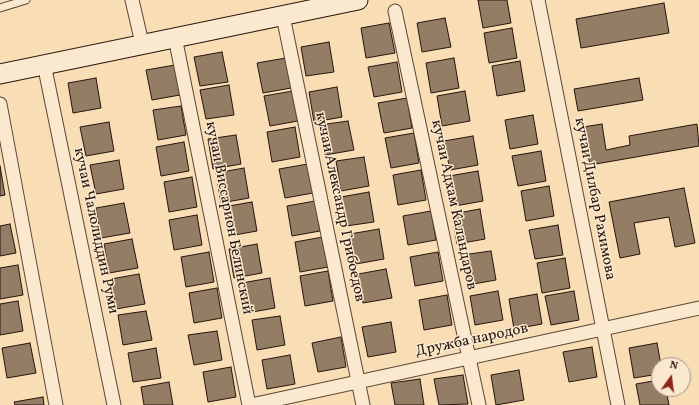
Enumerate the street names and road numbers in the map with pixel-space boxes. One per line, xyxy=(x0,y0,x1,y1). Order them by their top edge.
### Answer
street label: кучаи Александр Грибоедов xyxy=(310,110,368,304)
street label: кучаи Дилбар Рахимова xyxy=(569,116,619,282)
street label: кучаи Адхам Каландаров xyxy=(426,118,480,292)
street label: кучаи Виссарион Белинский xyxy=(200,120,256,316)
street label: кучаи Чалолиддин Руми xyxy=(69,146,121,316)
street label: Дружба народов xyxy=(414,320,530,362)

